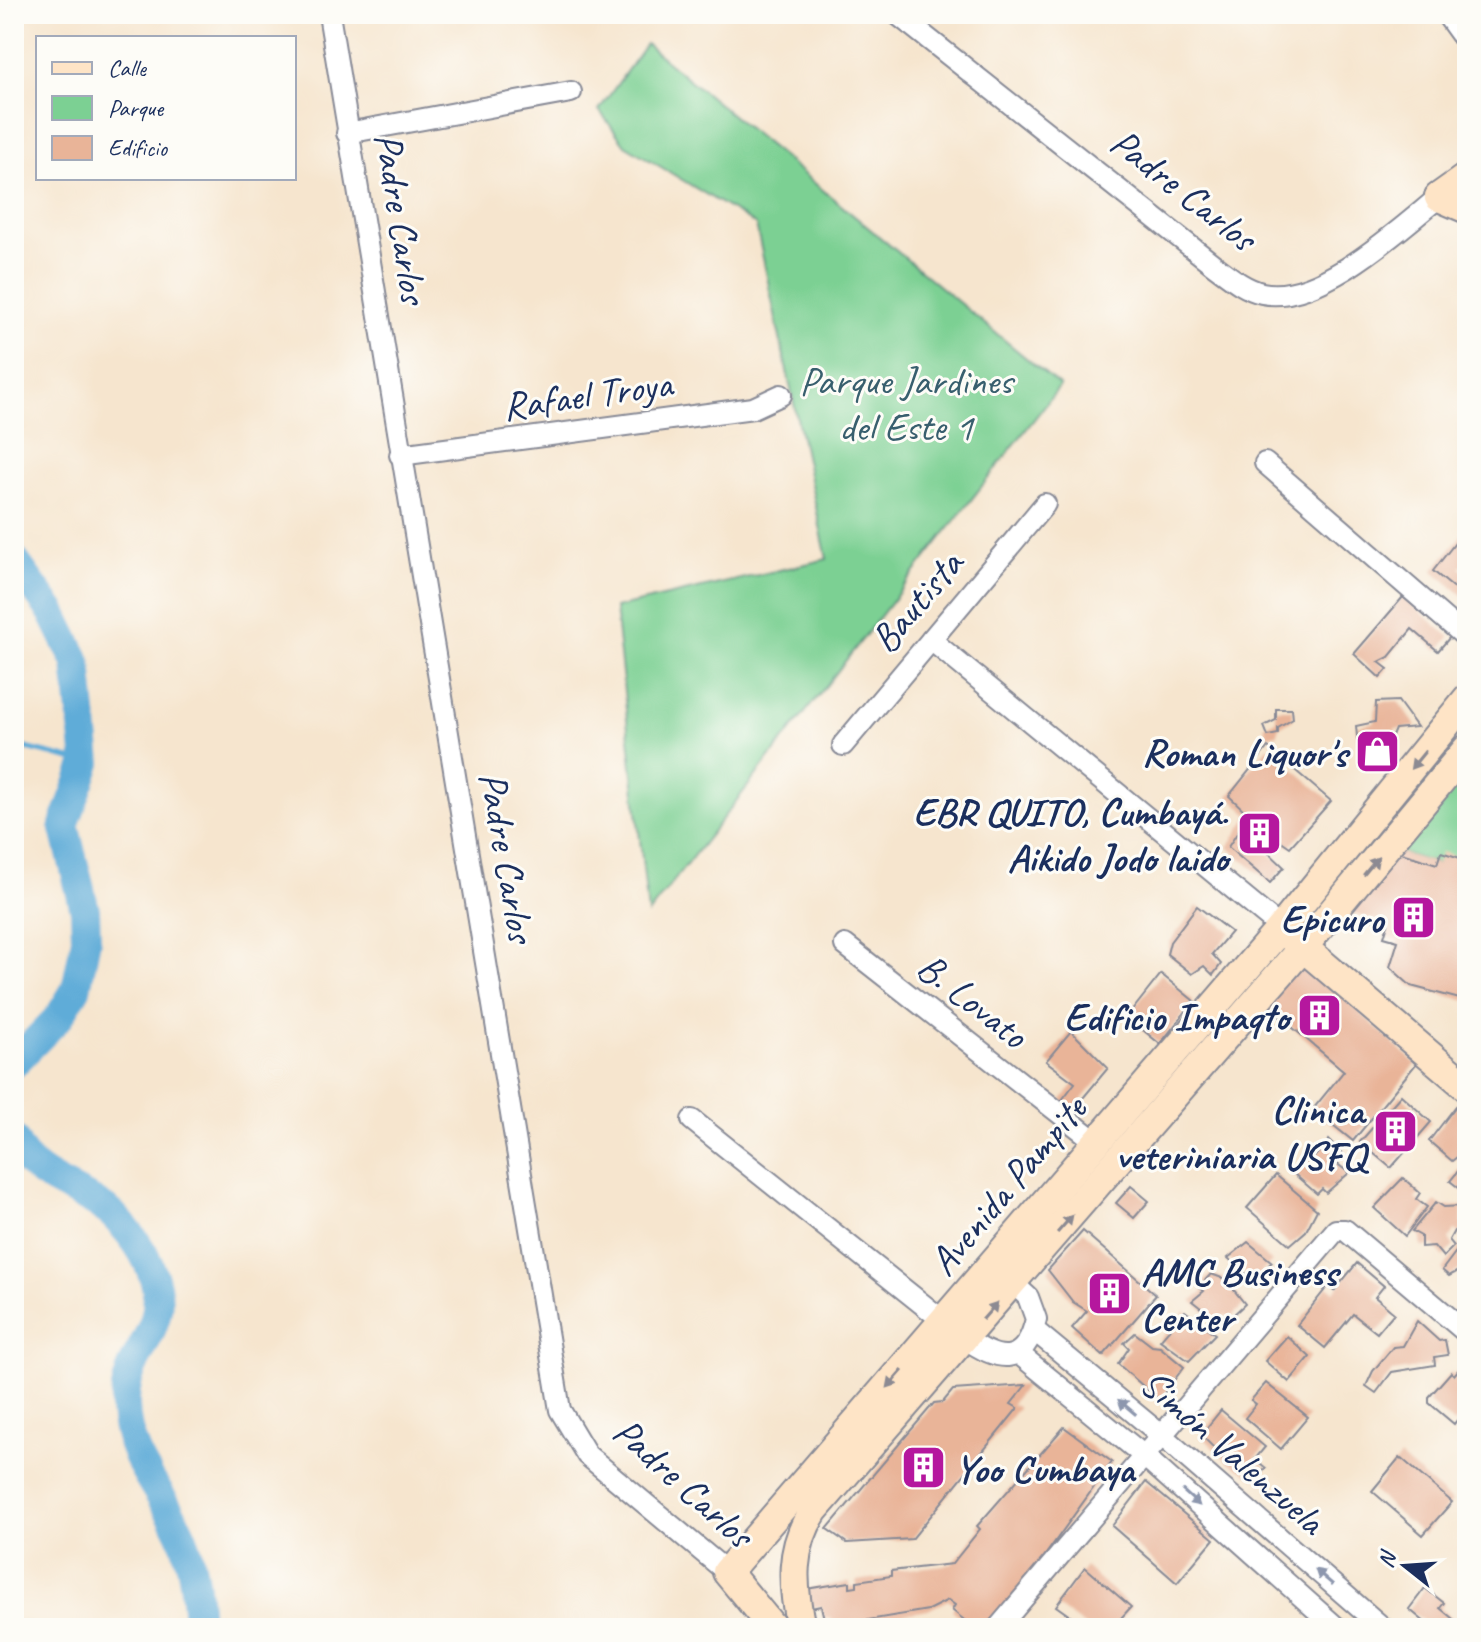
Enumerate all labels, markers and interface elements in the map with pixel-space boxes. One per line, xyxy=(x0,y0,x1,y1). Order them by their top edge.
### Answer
legend xyxy=(36,36,296,180)
text: Calle xyxy=(108,53,148,83)
text: Parque xyxy=(108,93,165,123)
street label: Padre Carlos xyxy=(1100,117,1269,264)
street label: Padre Carlos xyxy=(363,129,440,310)
text: Edificio xyxy=(108,133,169,163)
park label: Parque Jardines del Este 1 xyxy=(800,356,1016,452)
street label: Rafael Troya xyxy=(500,358,678,432)
street label: Bautista xyxy=(860,538,976,663)
place label: Roman Liquor's xyxy=(1142,728,1351,778)
shop icon: Roman Liquor's xyxy=(1354,728,1402,776)
one-way arrow xyxy=(1410,750,1427,770)
street label: Padre Carlos xyxy=(467,768,547,949)
place label: EBR QUITO, Cumbayá. Aikido Jodo laido xyxy=(913,787,1232,883)
building icon: EBR QUITO, Cumbayá. Aikido Jodo laido xyxy=(1235,810,1283,858)
one-way arrow xyxy=(1362,856,1379,876)
place label: Epicuro xyxy=(1281,894,1386,944)
building icon: Epicuro xyxy=(1390,894,1438,942)
street label: B. Lovato xyxy=(907,942,1039,1061)
place label: Edificio Impaqto xyxy=(1064,992,1293,1042)
building icon: Edificio Impaqto xyxy=(1296,992,1344,1040)
street label: Avenida Pampite xyxy=(918,1083,1099,1286)
place label: Clinica veteriniaria USFQ xyxy=(1116,1085,1369,1181)
building icon: Clinica veteriniaria USFQ xyxy=(1371,1108,1419,1156)
one-way arrow xyxy=(1056,1214,1073,1234)
place label: AMC Business Center xyxy=(1141,1247,1342,1343)
building icon: AMC Business Center xyxy=(1086,1270,1134,1318)
one-way arrow xyxy=(981,1301,998,1321)
street label: Simón Valenzuela xyxy=(1130,1358,1337,1547)
one-way arrow xyxy=(887,1369,905,1388)
one-way arrow xyxy=(1118,1399,1138,1416)
street label: Padre Carlos xyxy=(603,1407,766,1561)
building icon: Yoo Cumbaya xyxy=(900,1444,948,1492)
place label: Yoo Cumbaya xyxy=(955,1444,1137,1494)
one-way arrow xyxy=(1181,1488,1200,1506)
north arrow xyxy=(1365,1526,1445,1606)
text: N xyxy=(1371,1547,1403,1571)
one-way arrow xyxy=(1315,1569,1335,1586)

